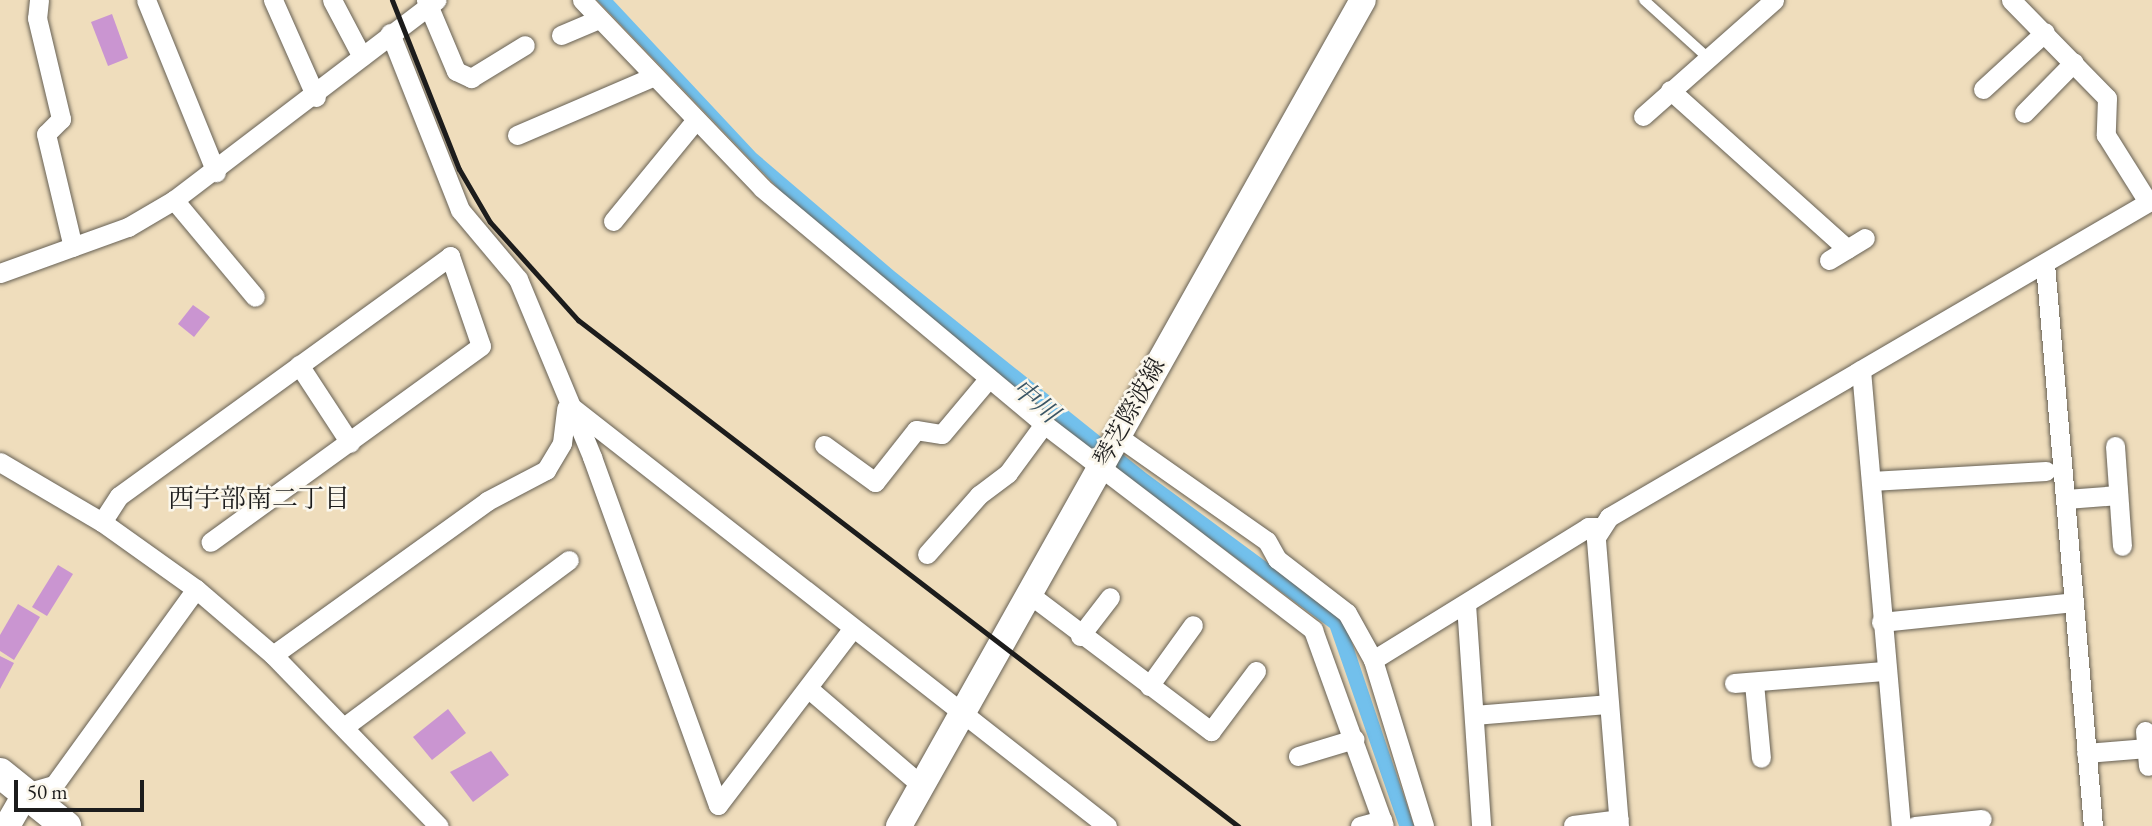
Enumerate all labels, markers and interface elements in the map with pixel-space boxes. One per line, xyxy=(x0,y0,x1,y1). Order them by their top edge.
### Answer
street label: 琴芝際波線 xyxy=(1087,353,1171,471)
water label: 中川 xyxy=(1005,372,1065,430)
district label: 西宇部南二丁目 xyxy=(168,483,350,515)
scale bar xyxy=(18,766,147,810)
text: 50 m xyxy=(27,778,68,805)

